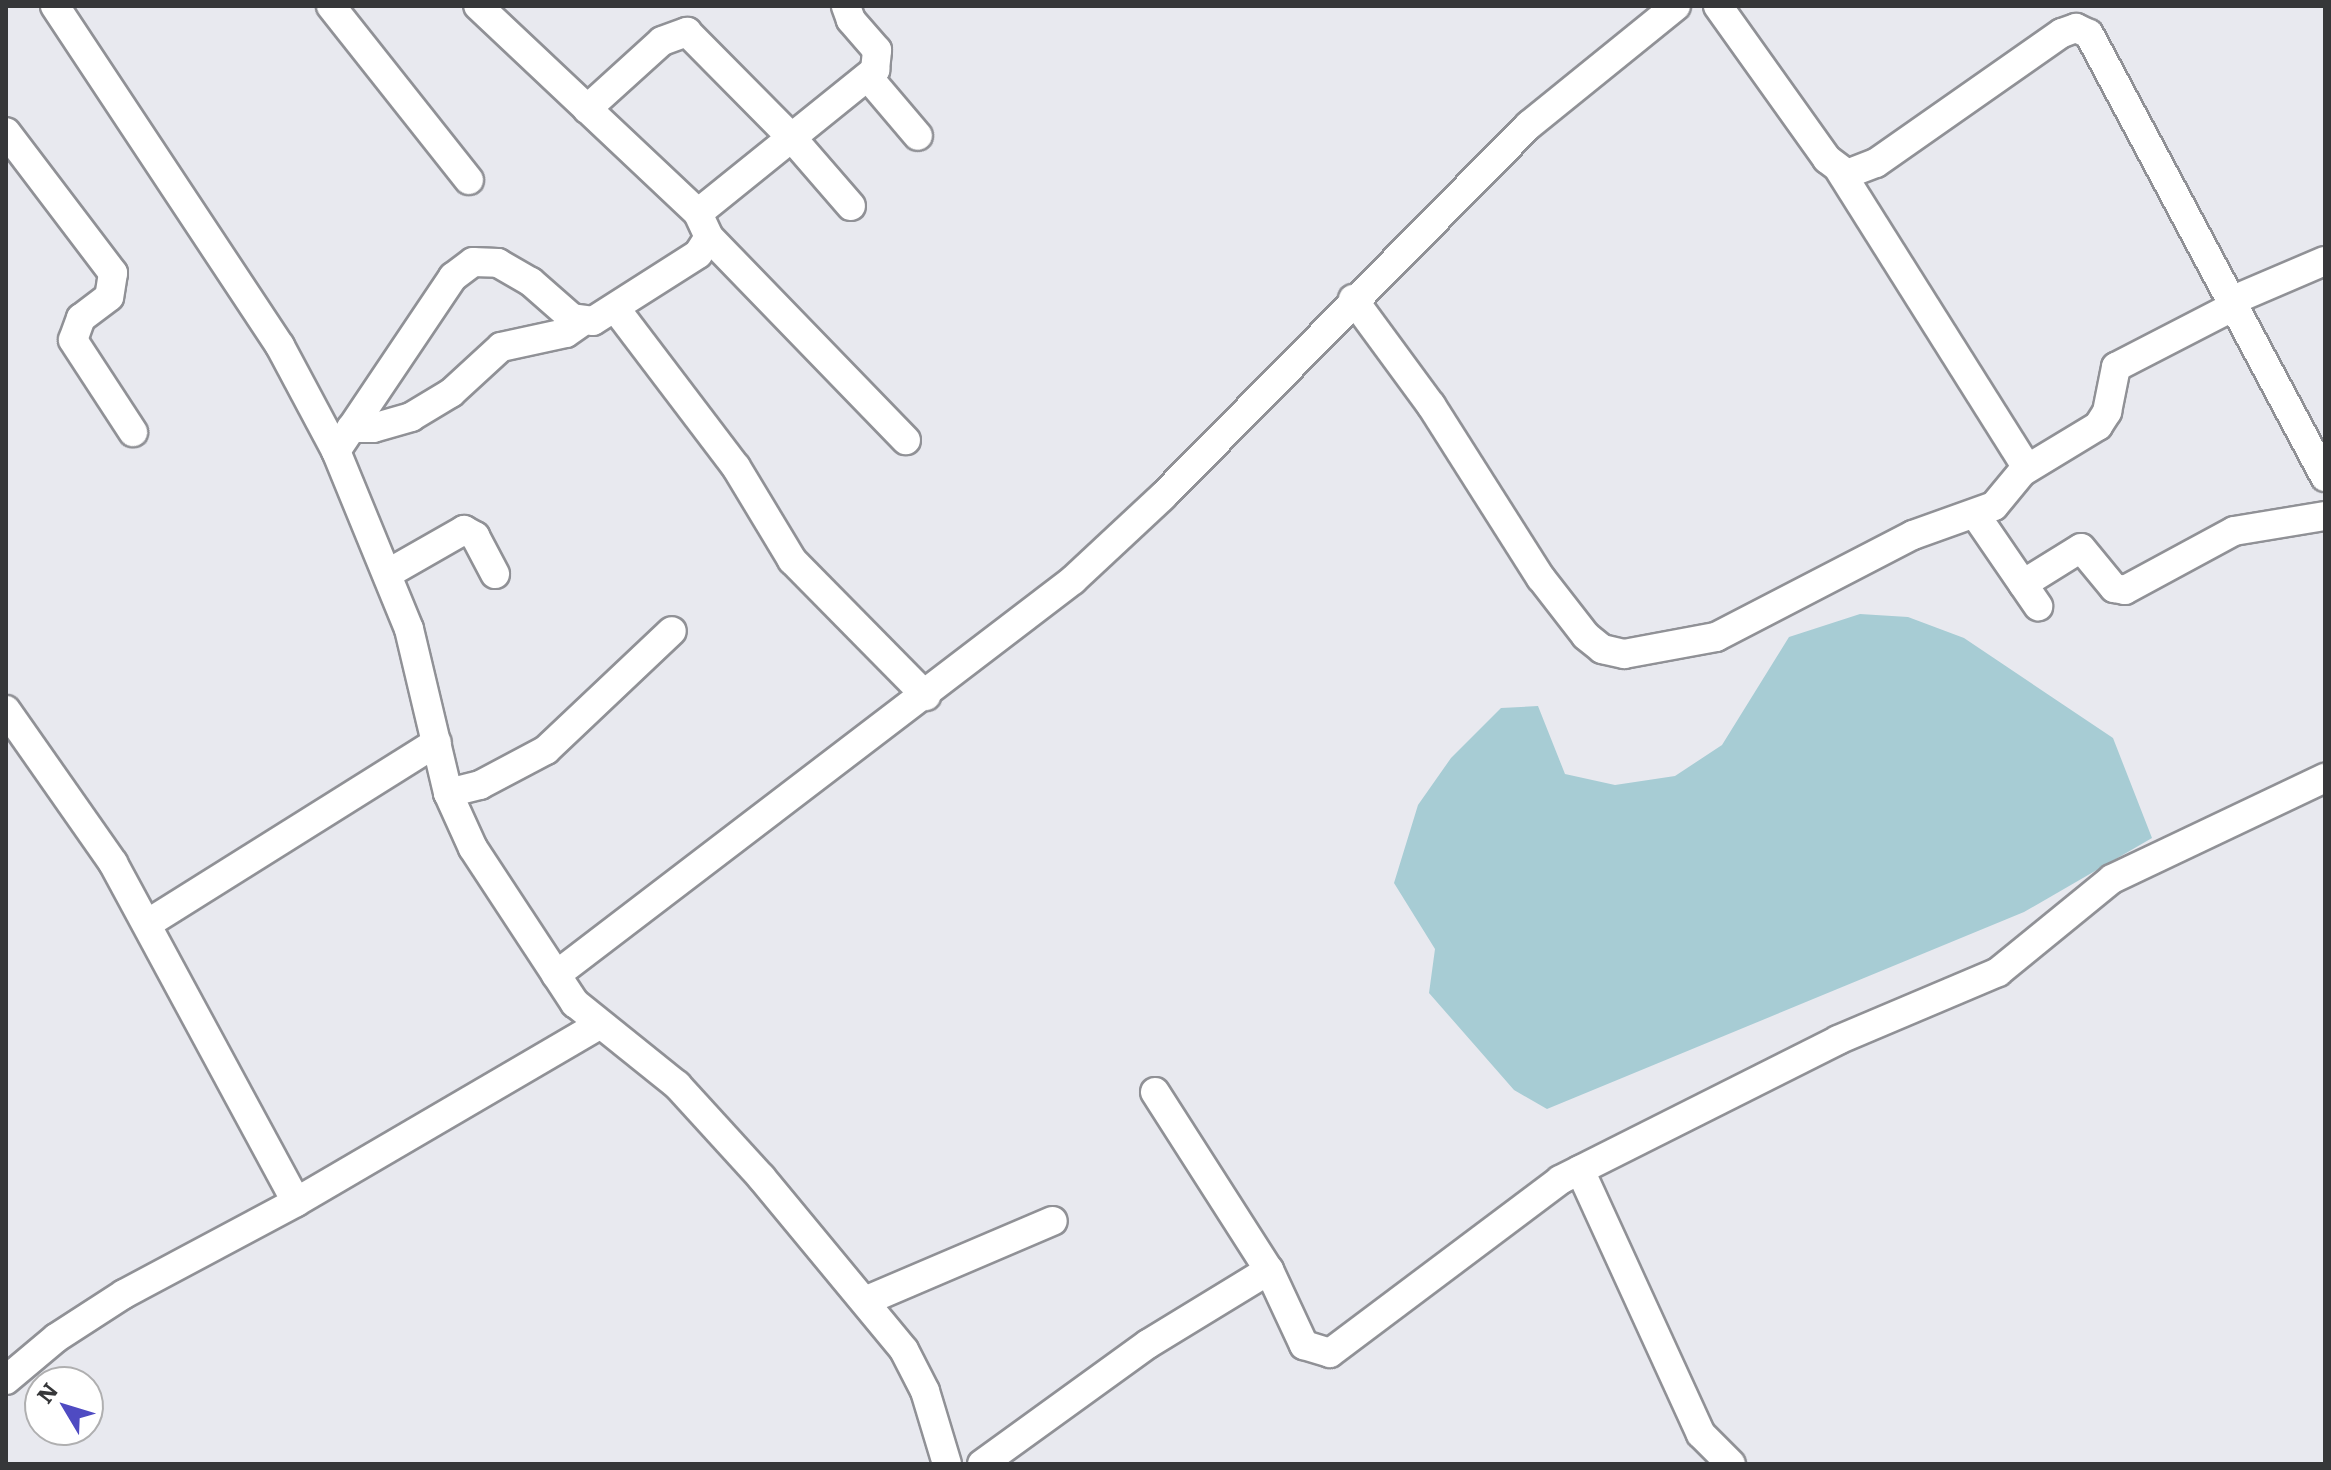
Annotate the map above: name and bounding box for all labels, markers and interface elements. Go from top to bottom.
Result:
north arrow [24,1366,104,1446]
text: N [28,1375,65,1410]

